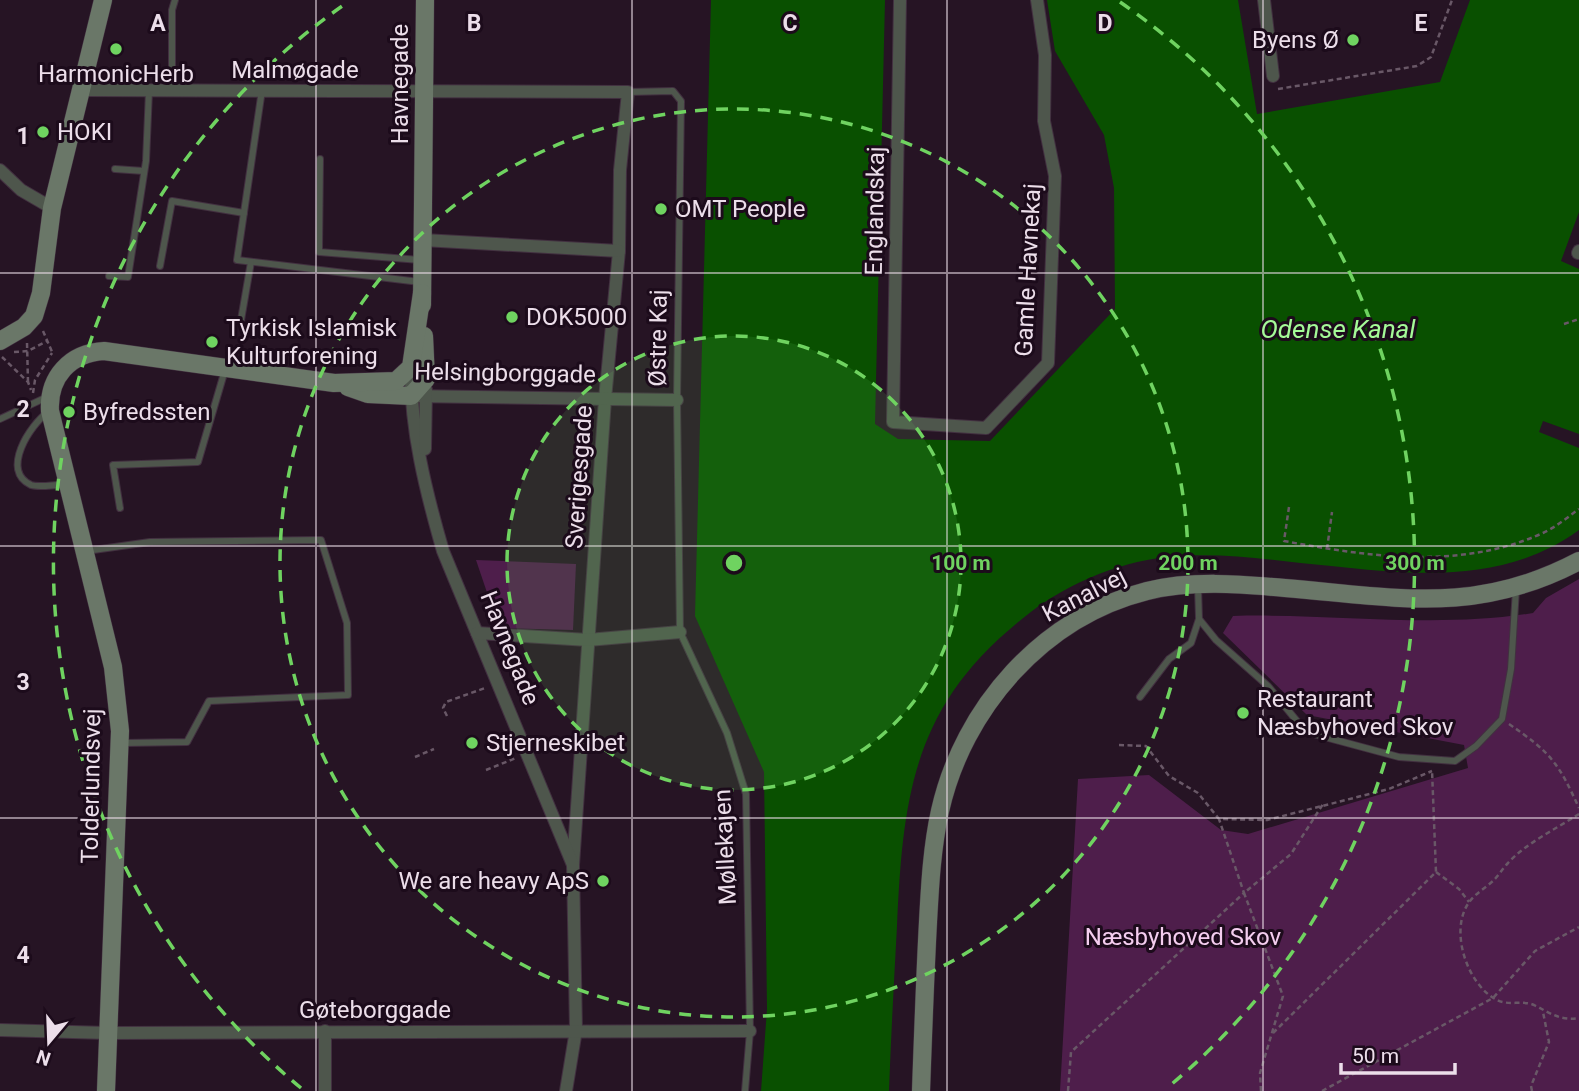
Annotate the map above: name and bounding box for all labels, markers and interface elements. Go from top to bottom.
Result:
text: A [150,10,166,37]
text: B [467,10,481,37]
text: C [782,10,798,37]
text: D [1098,10,1112,37]
text: E [1415,10,1428,37]
street label: Havnegade [386,24,414,144]
place label: Byens Ø [1252,26,1339,54]
marker: Byens Ø [1345,32,1361,48]
marker: HarmonicHerb [108,41,124,57]
street label: Malmøgade [231,56,359,84]
place label: HarmonicHerb [38,60,194,88]
place label: HOKI [57,118,112,146]
text: 1 [16,123,30,150]
marker: HOKI [35,124,51,140]
street label: Englandskaj [860,146,890,276]
street label: Gamle Havnekaj [1009,183,1047,357]
place label: OMT People [675,195,805,223]
marker: OMT People [653,201,669,217]
street label: Østre Kaj [643,289,673,387]
place label: DOK5000 [526,303,627,331]
marker: DOK5000 [504,309,520,325]
place label: Tyrkisk Islamisk Kulturforening [226,314,398,370]
water label: Odense Kanal [1261,314,1416,344]
marker: Tyrkisk Islamisk Kulturforening [204,334,220,350]
street label: Helsingborggade [414,357,596,389]
text: 2 [16,396,30,423]
place label: Byfredssten [83,398,211,426]
marker: Byfredssten [61,404,77,420]
street label: Sverigesgade [560,404,598,550]
centre of rings [722,551,746,575]
text: 100 m [931,551,991,575]
text: 200 m [1158,551,1218,575]
text: 300 m [1385,551,1445,575]
street label: Kanalvej [1037,562,1131,628]
street label: Havnegade [474,587,546,709]
text: 3 [16,669,30,696]
place label: Restaurant Næsbyhoved Skov [1257,685,1454,741]
marker: Restaurant Næsbyhoved Skov [1235,705,1251,721]
street label: Tolderlundsvej [76,708,106,864]
place label: Stjerneskibet [486,729,625,757]
marker: Stjerneskibet [464,735,480,751]
street label: Møllekajen [708,788,742,906]
place label: We are heavy ApS [399,867,589,895]
marker: We are heavy ApS [595,873,611,889]
park label: Næsbyhoved Skov [1085,923,1282,951]
text: 4 [16,942,30,969]
street label: Gøteborggade [299,996,451,1024]
north arrow [14,1007,84,1077]
scale bar [1341,1032,1455,1076]
text: 50 m [1352,1044,1399,1068]
text: N [34,1045,54,1071]

